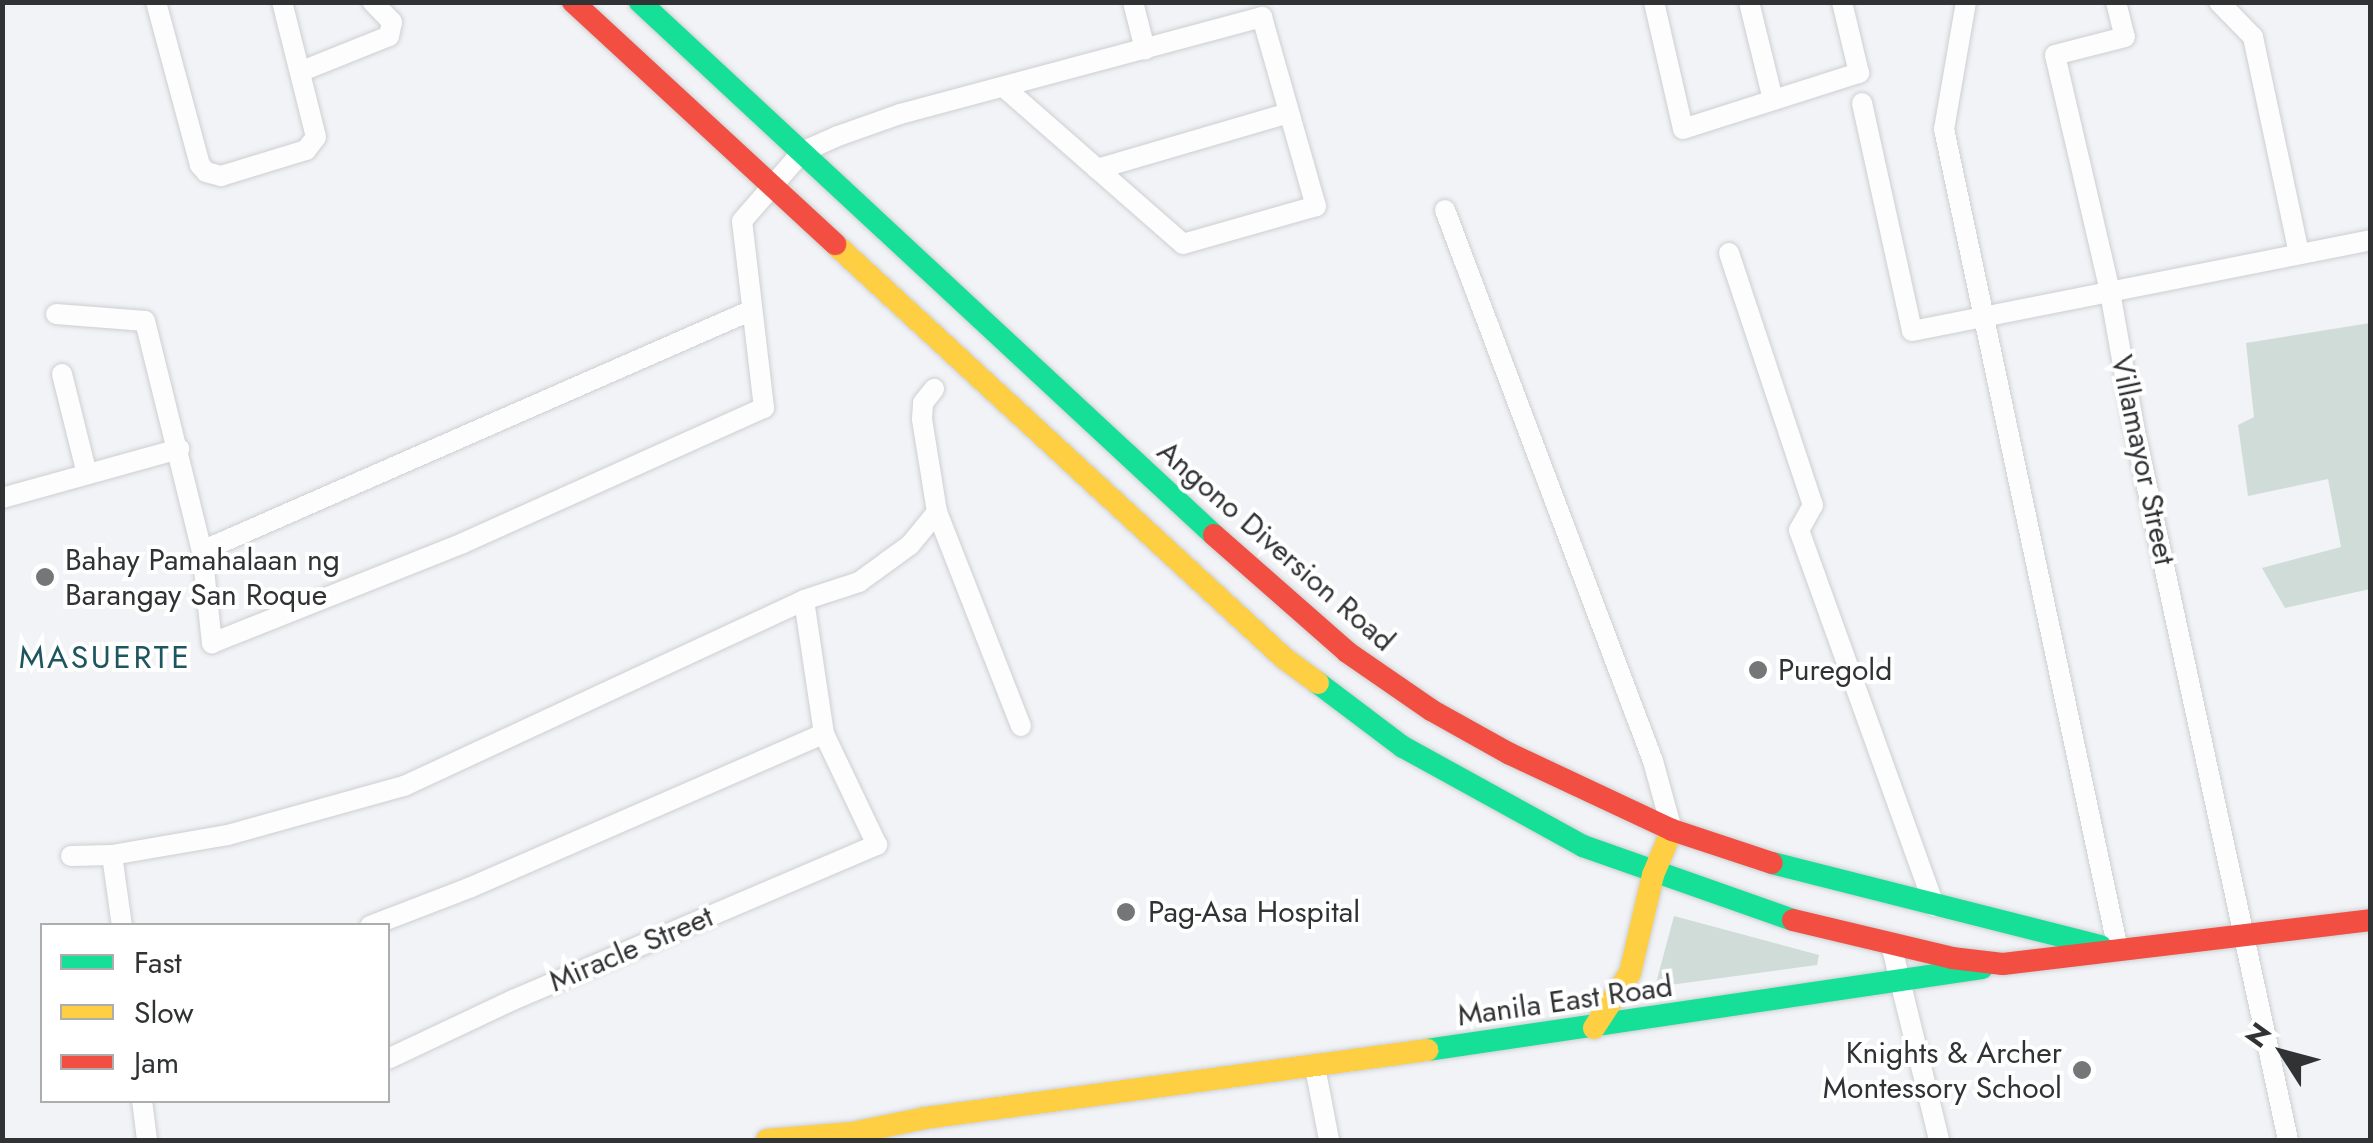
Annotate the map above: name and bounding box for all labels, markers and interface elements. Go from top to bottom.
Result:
street label: Villamayor Street [2103,352,2183,568]
street label: Angono Diversion Road [1150,433,1402,659]
place label: Bahay Pamahalaan ng Barangay San Roque [65,542,340,612]
marker: Bahay Pamahalaan ng Barangay San Roque [34,566,56,588]
district label: MASUERTE [19,638,191,676]
place label: Puregold [1778,652,1892,688]
marker: Puregold [1747,659,1769,681]
place label: Pag-Asa Hospital [1148,894,1360,930]
street label: Miracle Street [544,898,718,1000]
marker: Pag-Asa Hospital [1113,899,1139,925]
legend [40,923,390,1103]
text: Fast [134,941,182,984]
street label: Manila East Road [1455,968,1675,1034]
text: Slow [134,991,194,1034]
north arrow [2233,1003,2333,1103]
text: N [2235,1014,2281,1056]
place label: Knights & Archer Montessory School [1823,1035,2062,1106]
text: Jam [134,1041,179,1084]
marker: Knights & Archer Montessory School [2071,1059,2093,1081]

